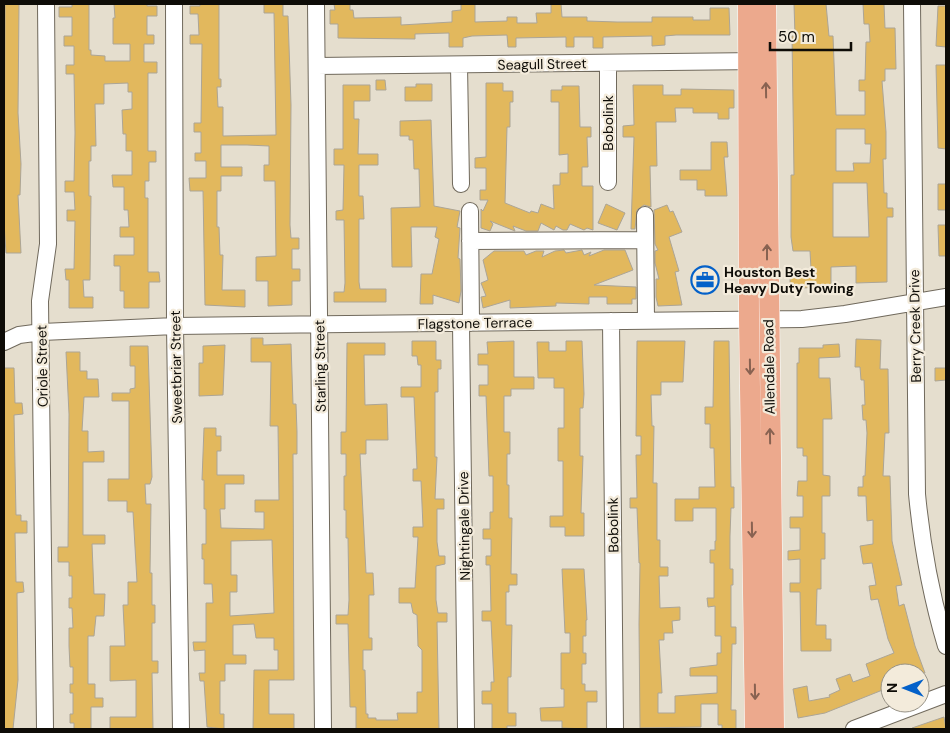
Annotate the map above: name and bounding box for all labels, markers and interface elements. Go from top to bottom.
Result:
scale bar [770,20,851,52]
text: 50 m [778,27,815,47]
street label: Seagull Street [497,54,587,74]
one-way arrow [761,82,771,98]
street label: Bobolink [599,95,617,151]
one-way arrow [762,245,772,261]
place label: Houston Best Heavy Duty Towing [724,263,854,297]
office icon: Houston Best Heavy Duty Towing [690,265,720,295]
street label: Berry Creek Drive [905,269,925,383]
street label: Sweetbriar Street [166,310,186,424]
street label: Flagstone Terrace [418,313,532,333]
street label: Allendale Road [759,319,779,415]
street label: Starling Street [310,320,330,412]
street label: Oriole Street [32,325,52,407]
one-way arrow [745,359,755,375]
one-way arrow [765,428,775,444]
street label: Nightingale Drive [454,471,474,581]
street label: Bobolink [604,497,622,553]
one-way arrow [747,522,757,538]
north arrow [880,663,930,713]
text: N [883,683,901,693]
one-way arrow [750,684,760,700]

